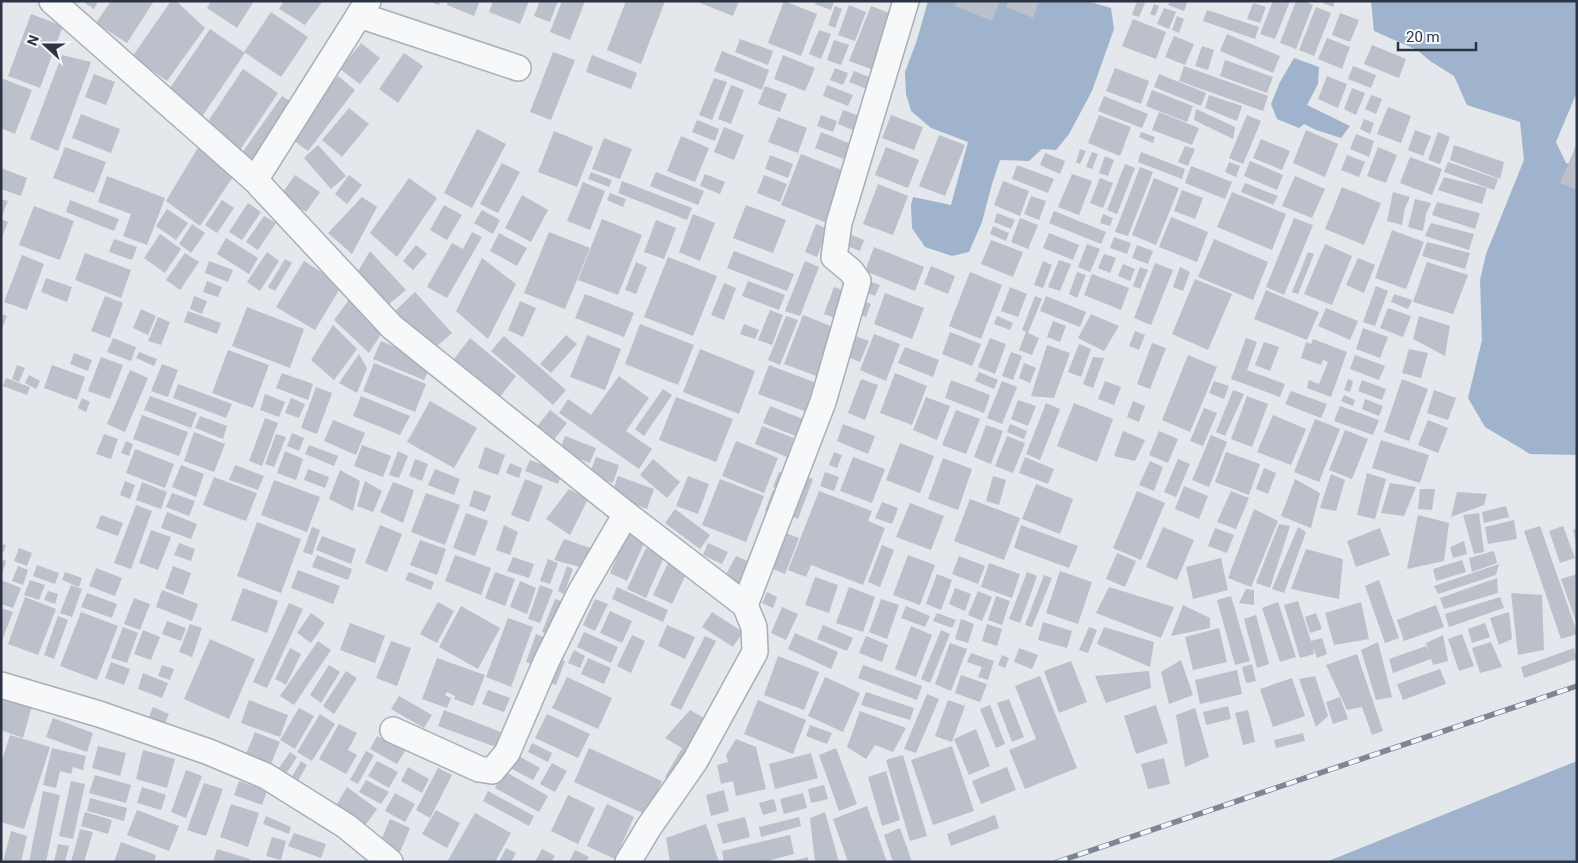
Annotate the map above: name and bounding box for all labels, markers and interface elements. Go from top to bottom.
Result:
north arrow [20,20,70,70]
scale bar [1398,20,1476,52]
text: 20 m [1406,28,1440,46]
text: N [24,33,42,48]

